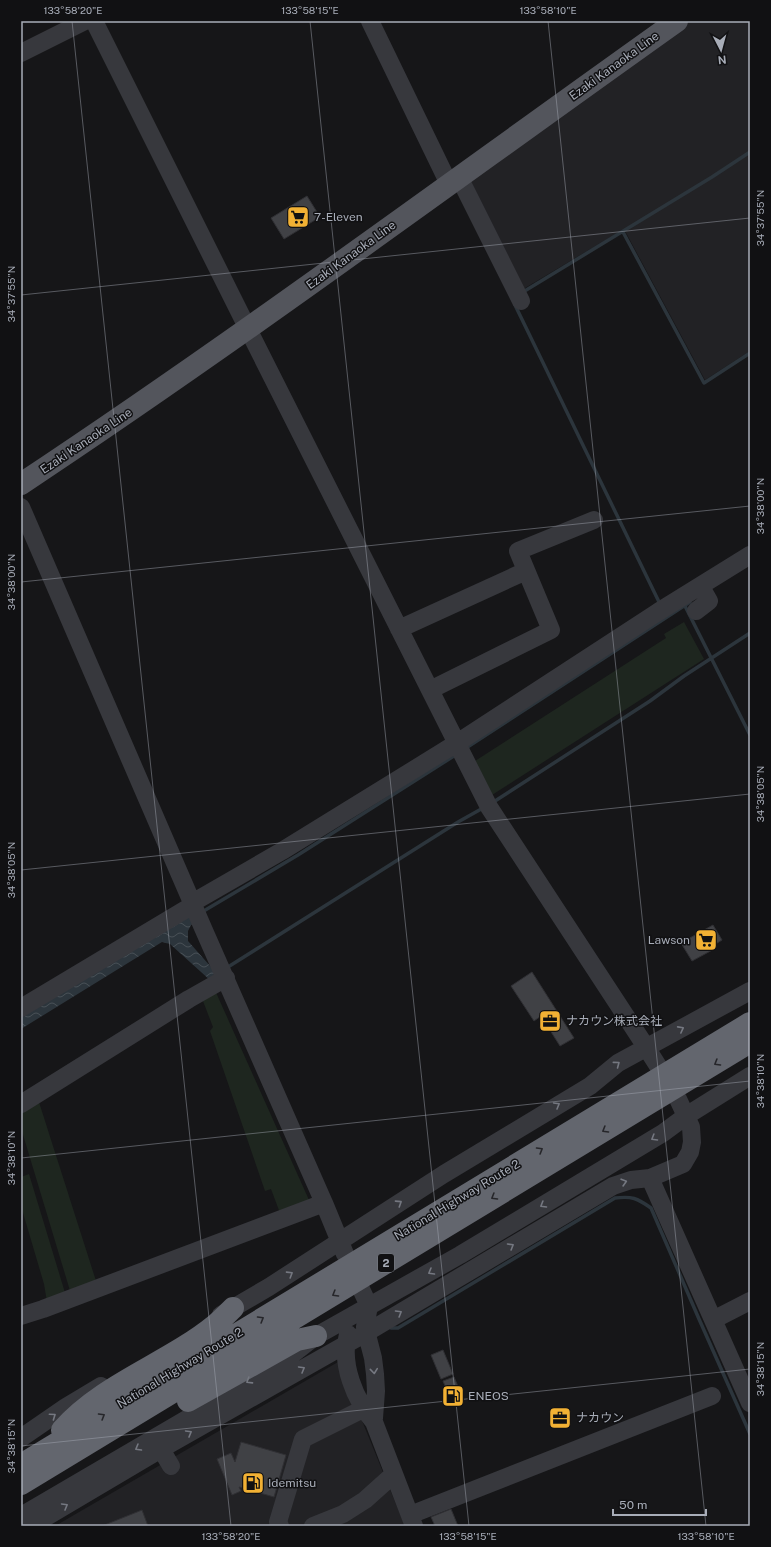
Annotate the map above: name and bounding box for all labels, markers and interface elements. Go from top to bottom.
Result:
text: 133°58'20"E [43,4,103,16]
text: 133°58'15"E [281,4,339,16]
text: 133°58'10"E [519,4,577,16]
street label: Ezaki Kanaoka Line [566,29,662,103]
north arrow [701,30,741,70]
text: N [717,54,727,66]
text: 34°37'55"N [754,190,766,246]
supermarket icon: 7-Eleven [285,204,311,230]
place label: 7-Eleven [314,210,363,224]
street label: Ezaki Kanaoka Line [303,218,399,292]
text: 34°37'55"N [5,266,17,322]
street label: Ezaki Kanaoka Line [38,405,135,477]
text: 34°38'00"N [754,478,766,534]
text: 34°38'00"N [5,554,17,610]
text: 34°38'05"N [754,766,766,822]
text: 34°38'05"N [5,842,17,898]
supermarket icon: Lawson [693,927,719,953]
place label: Lawson [648,933,690,947]
office icon: ナカウン株式会社 [537,1008,563,1034]
place label: ナカウン株式会社 [566,1014,662,1028]
one-way arrow [677,1026,684,1033]
text: 34°38'10"N [754,1054,766,1108]
one-way arrow [714,1058,721,1065]
one-way arrow [612,1062,619,1069]
one-way arrow [553,1102,560,1109]
one-way arrow [603,1125,610,1132]
text: 34°38'10"N [5,1131,17,1185]
one-way arrow [651,1134,658,1141]
one-way arrow [536,1148,543,1155]
street label: National Highway Route 2 [392,1157,522,1243]
one-way arrow [620,1179,627,1187]
one-way arrow [491,1193,498,1200]
one-way arrow [395,1200,402,1208]
one-way arrow [540,1201,547,1208]
one-way arrow [507,1244,514,1251]
road number: 2 [378,1254,394,1272]
one-way arrow [428,1267,435,1274]
one-way arrow [286,1271,293,1278]
one-way arrow [332,1289,339,1296]
one-way arrow [395,1310,402,1317]
one-way arrow [257,1317,264,1324]
street label: National Highway Route 2 [115,1325,245,1411]
text: 34°38'15"N [754,1342,766,1396]
one-way arrow [298,1366,305,1373]
one-way arrow [369,1368,378,1374]
one-way arrow [246,1376,253,1384]
fuel station icon: ENEOS [440,1383,466,1409]
place label: ENEOS [468,1389,509,1403]
office icon: ナカウン [547,1405,573,1431]
place label: ナカウン [576,1411,624,1425]
one-way arrow [49,1413,56,1421]
one-way arrow [98,1413,105,1420]
text: 34°38'15"N [5,1419,17,1473]
one-way arrow [185,1431,192,1438]
one-way arrow [135,1444,142,1451]
fuel station icon: Idemitsu [240,1470,266,1496]
place label: Idemitsu [268,1476,316,1490]
scale bar [613,1491,706,1517]
text: 50 m [619,1498,647,1512]
one-way arrow [61,1504,68,1511]
text: 133°58'20"E [201,1530,261,1542]
text: 133°58'15"E [439,1530,497,1542]
text: 133°58'10"E [677,1530,735,1542]

